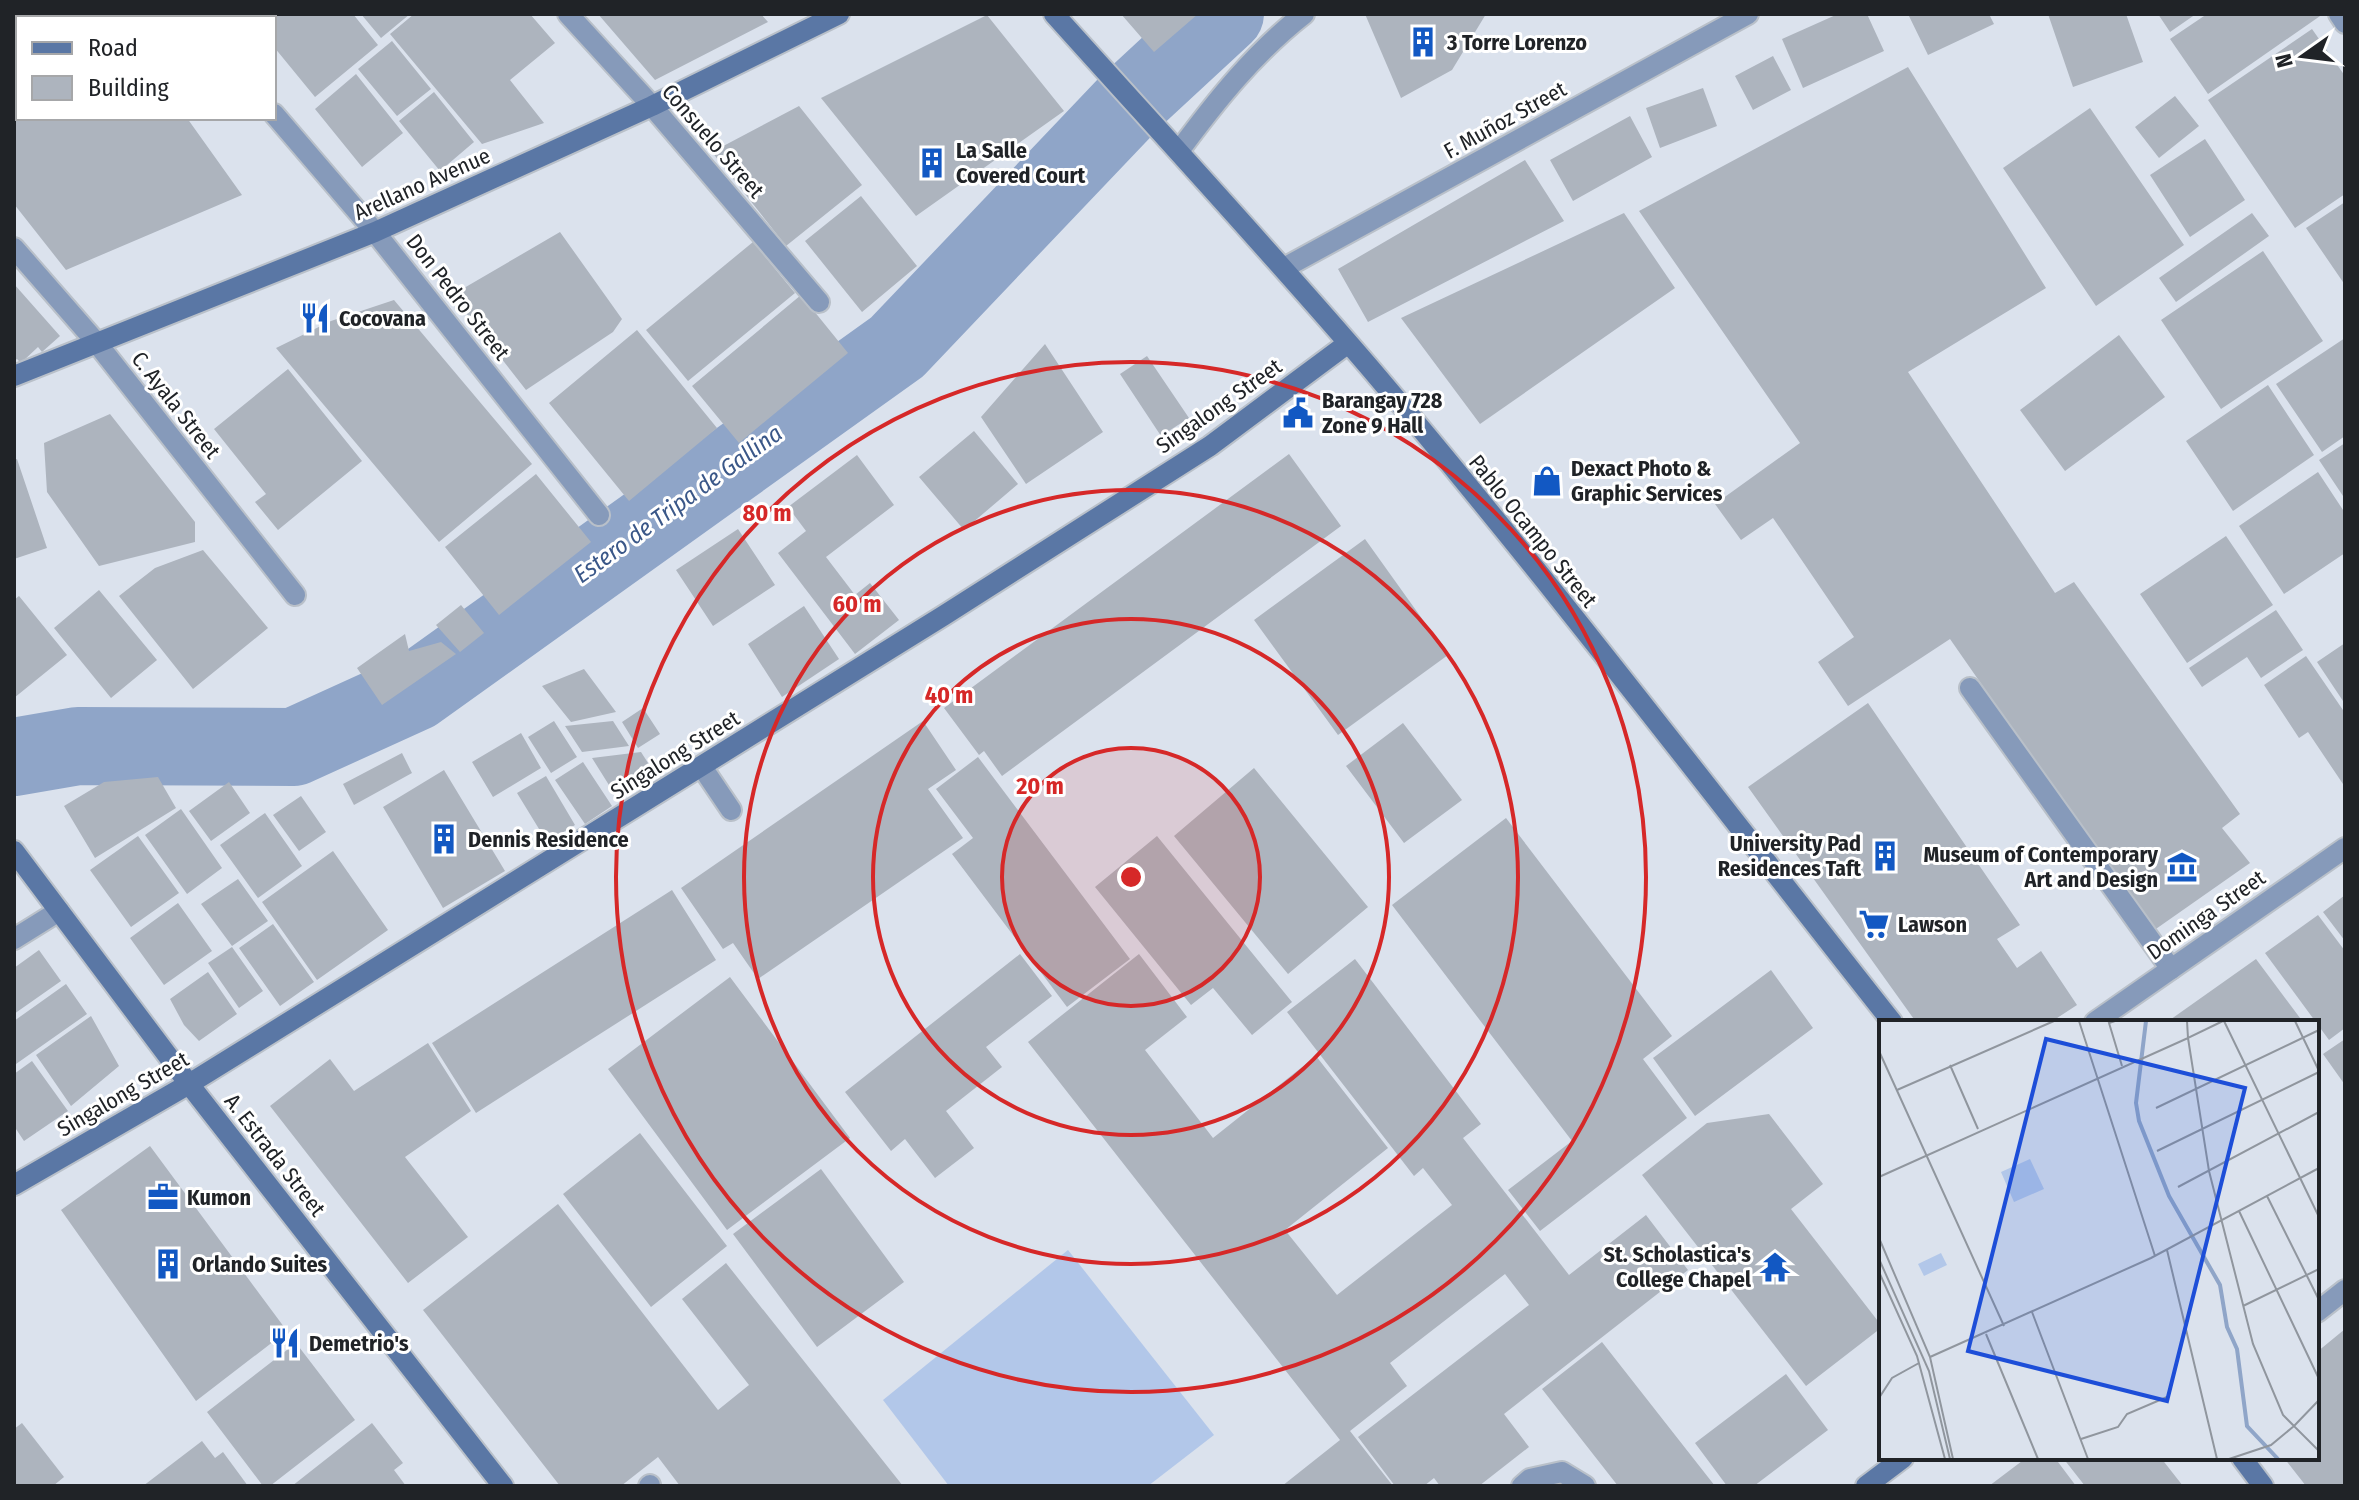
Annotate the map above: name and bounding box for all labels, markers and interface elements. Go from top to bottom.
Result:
legend [16,16,276,120]
north arrow [2263,16,2343,96]
building icon: 3 Torre Lorenzo [1406,25,1440,59]
place label: 3 Torre Lorenzo [1446,29,1587,56]
text: Road [88,34,138,62]
text: N [2269,51,2299,70]
text: Building [88,74,170,102]
street label: F. Muñoz Street [1439,75,1572,165]
street label: Consuelo Street [656,78,770,204]
place label: La Salle Covered Court [956,137,1085,189]
street label: Arellano Avenue [350,142,494,226]
building icon: La Salle Covered Court [915,146,949,180]
street label: Don Pedro Street [400,229,516,366]
restaurant icon: Cocovana [298,301,332,335]
place label: Cocovana [339,305,426,332]
street label: C. Ayala Street [126,346,227,465]
street label: Singalong Street [1151,352,1288,459]
place label: Barangay 728 Zone 9 Hall [1322,387,1443,439]
public building icon: Barangay 728 Zone 9 Hall [1281,396,1315,430]
water label: Estero de Tripa de Gallina [569,419,787,589]
street label: Pablo Ocampo Street [1463,449,1603,613]
place label: Dexact Photo & Graphic Services [1571,455,1723,507]
shop icon: Dexact Photo & Graphic Services [1530,464,1564,498]
text: 80 m [742,499,792,527]
text: 60 m [833,590,881,618]
text: 40 m [925,681,973,709]
street label: Singalong Street [606,704,745,805]
text: 20 m [1015,772,1064,800]
building icon: Dennis Residence [427,822,461,856]
place label: Dennis Residence [468,826,629,853]
place label: University Pad Residences Taft [1718,830,1861,882]
building icon: University Pad Residences Taft [1868,839,1902,873]
place label: Museum of Contemporary Art and Design [1923,841,2159,893]
museum icon: Museum of Contemporary Art and Design [2165,850,2199,884]
centre of rings [1117,863,1145,891]
street label: Dominga Street [2142,864,2271,966]
supermarket icon: Lawson [1857,907,1891,941]
place label: Lawson [1898,911,1967,938]
inset map [1879,1020,2319,1460]
street label: Singalong Street [53,1045,194,1142]
street label: A. Estrada Street [219,1088,332,1222]
office icon: Kumon [146,1180,180,1214]
place label: Kumon [187,1184,251,1211]
place label: St. Scholastica's College Chapel [1604,1241,1752,1293]
building icon: Orlando Suites [151,1247,185,1281]
temple icon: St. Scholastica's College Chapel [1758,1250,1792,1284]
place label: Orlando Suites [192,1251,328,1278]
restaurant icon: Demetrio's [268,1326,302,1360]
place label: Demetrio's [309,1330,409,1357]

